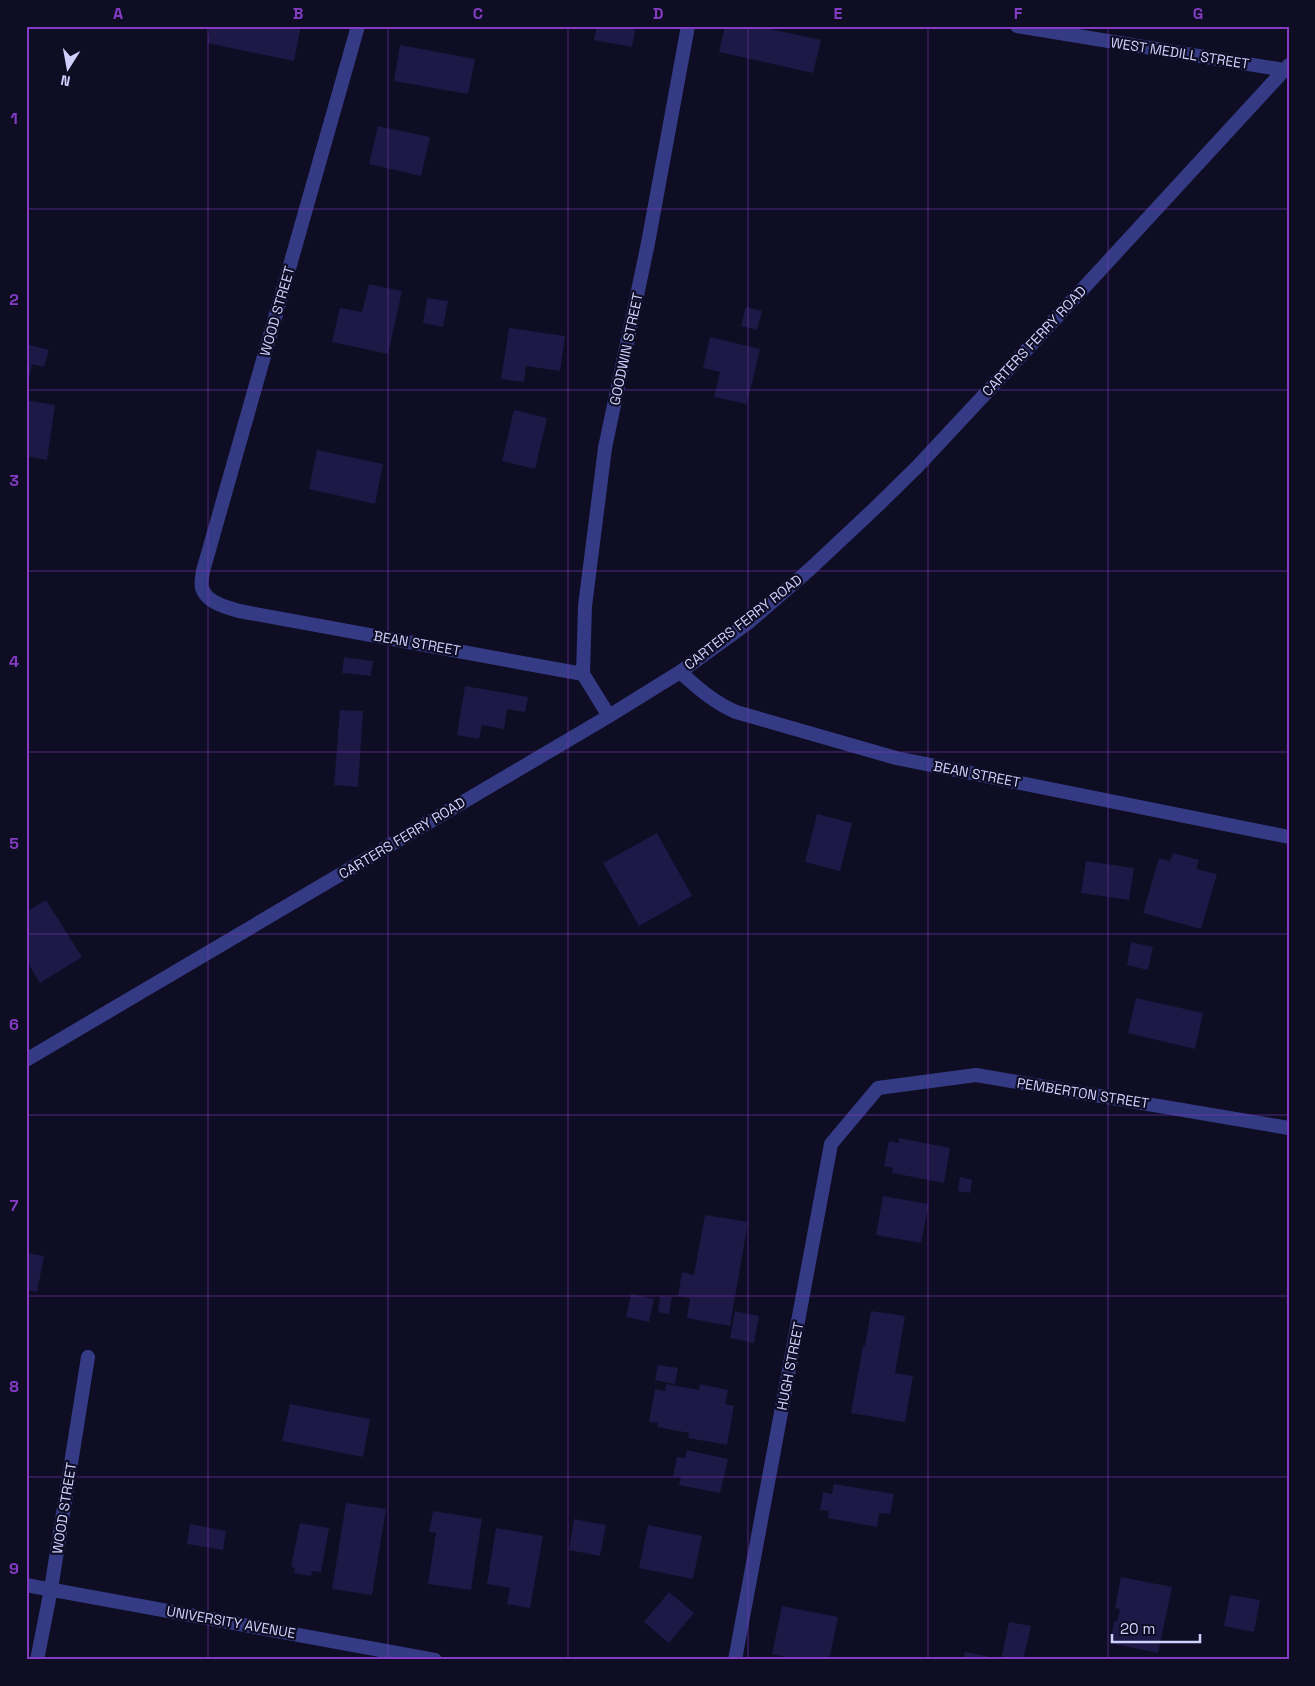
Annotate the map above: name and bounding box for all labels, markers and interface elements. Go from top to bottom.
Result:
text: A [113,3,123,24]
text: B [293,3,303,24]
text: C [473,3,483,24]
text: D [653,3,663,24]
text: E [834,3,843,24]
text: F [1014,3,1023,24]
text: G [1193,3,1203,24]
street label: WEST MEDILL STREET [1109,33,1251,73]
north arrow [42,42,92,92]
text: N [59,71,72,90]
text: 1 [10,108,18,129]
street label: WOOD STREET [256,264,298,358]
street label: CARTERS FERRY ROAD [978,282,1090,400]
text: 2 [9,289,19,310]
street label: GOODWIN STREET [605,291,647,407]
text: 3 [9,470,19,491]
street label: CARTERS FERRY ROAD [680,570,806,674]
street label: BEAN STREET [372,626,462,660]
text: 4 [9,651,19,672]
street label: BEAN STREET [932,757,1022,791]
street label: CARTERS FERRY ROAD [335,793,469,883]
text: 5 [9,833,19,854]
text: 6 [9,1014,19,1035]
street label: PEMBERTON STREET [1016,1074,1150,1112]
text: 7 [10,1195,19,1216]
street label: HUGH STREET [773,1320,807,1412]
text: 8 [9,1376,19,1397]
street label: WOOD STREET [48,1461,80,1555]
text: 9 [9,1558,19,1579]
street label: UNIVERSITY AVENUE [165,1602,297,1642]
scale bar [1112,1611,1200,1643]
text: 20 m [1120,1619,1155,1638]

